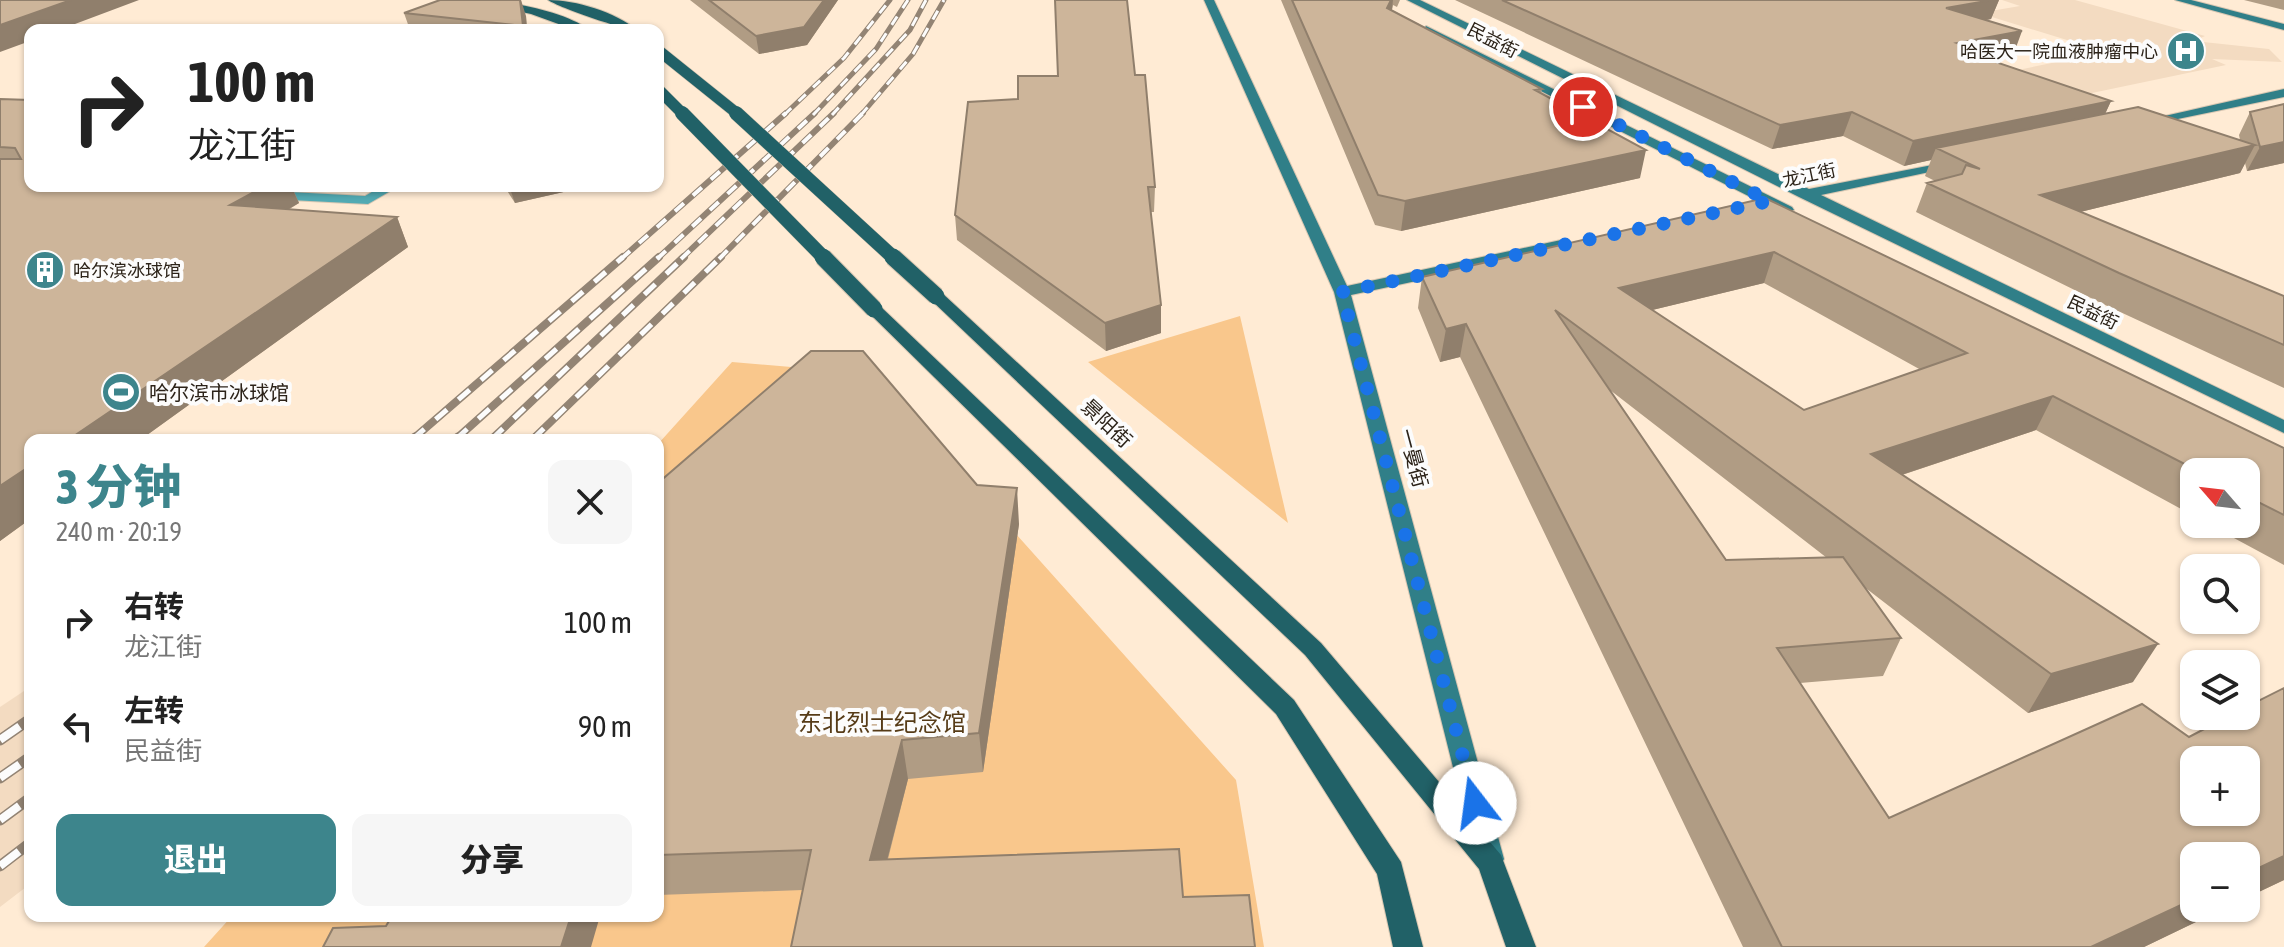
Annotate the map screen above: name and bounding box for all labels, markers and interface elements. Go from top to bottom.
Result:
street label: 民益街 [1464,18,1522,62]
hospital icon: 哈医大一院血液肿瘤中心 [2165,30,2207,72]
place label: 哈医大一院血液肿瘤中心 [1960,41,2158,62]
text: 100 m [188,50,315,114]
icon: right [56,56,160,160]
pin [1549,73,1617,141]
icon: arrive [1561,85,1605,129]
text: 龙江街 [188,124,296,166]
street label: 龙江街 [1780,159,1838,191]
building icon: 哈尔滨冰球馆 [24,249,66,291]
place label: 哈尔滨冰球馆 [73,260,181,281]
street label: 民益街 [2064,291,2122,333]
sports icon: 哈尔滨市冰球馆 [100,371,142,413]
place label: 哈尔滨市冰球馆 [149,381,289,404]
street label: 景阳街 [1077,394,1137,452]
street label: 一曼街 [1395,426,1433,490]
north arrow [2180,458,2260,538]
map controls [2180,458,2260,922]
text: 3 分钟 [56,459,181,514]
button: close [548,460,632,544]
text: 240 m · 20:19 [56,517,182,547]
button: search [2180,554,2260,634]
text: 右转 [124,589,184,623]
icon: right [56,600,100,644]
text: 100 m [564,605,632,639]
text: 龙江街 [124,632,202,662]
button: layers [2180,650,2260,730]
text: 左转 [124,693,184,727]
icon: left [56,704,100,748]
text: 90 m [578,709,632,743]
park label: 东北烈士纪念馆 [798,709,966,736]
text: 民益街 [124,736,202,766]
button: + [2180,746,2260,826]
position arrow [1433,761,1517,845]
button: 退出 [56,814,336,906]
button: 分享 [352,814,632,906]
button: − [2180,842,2260,922]

